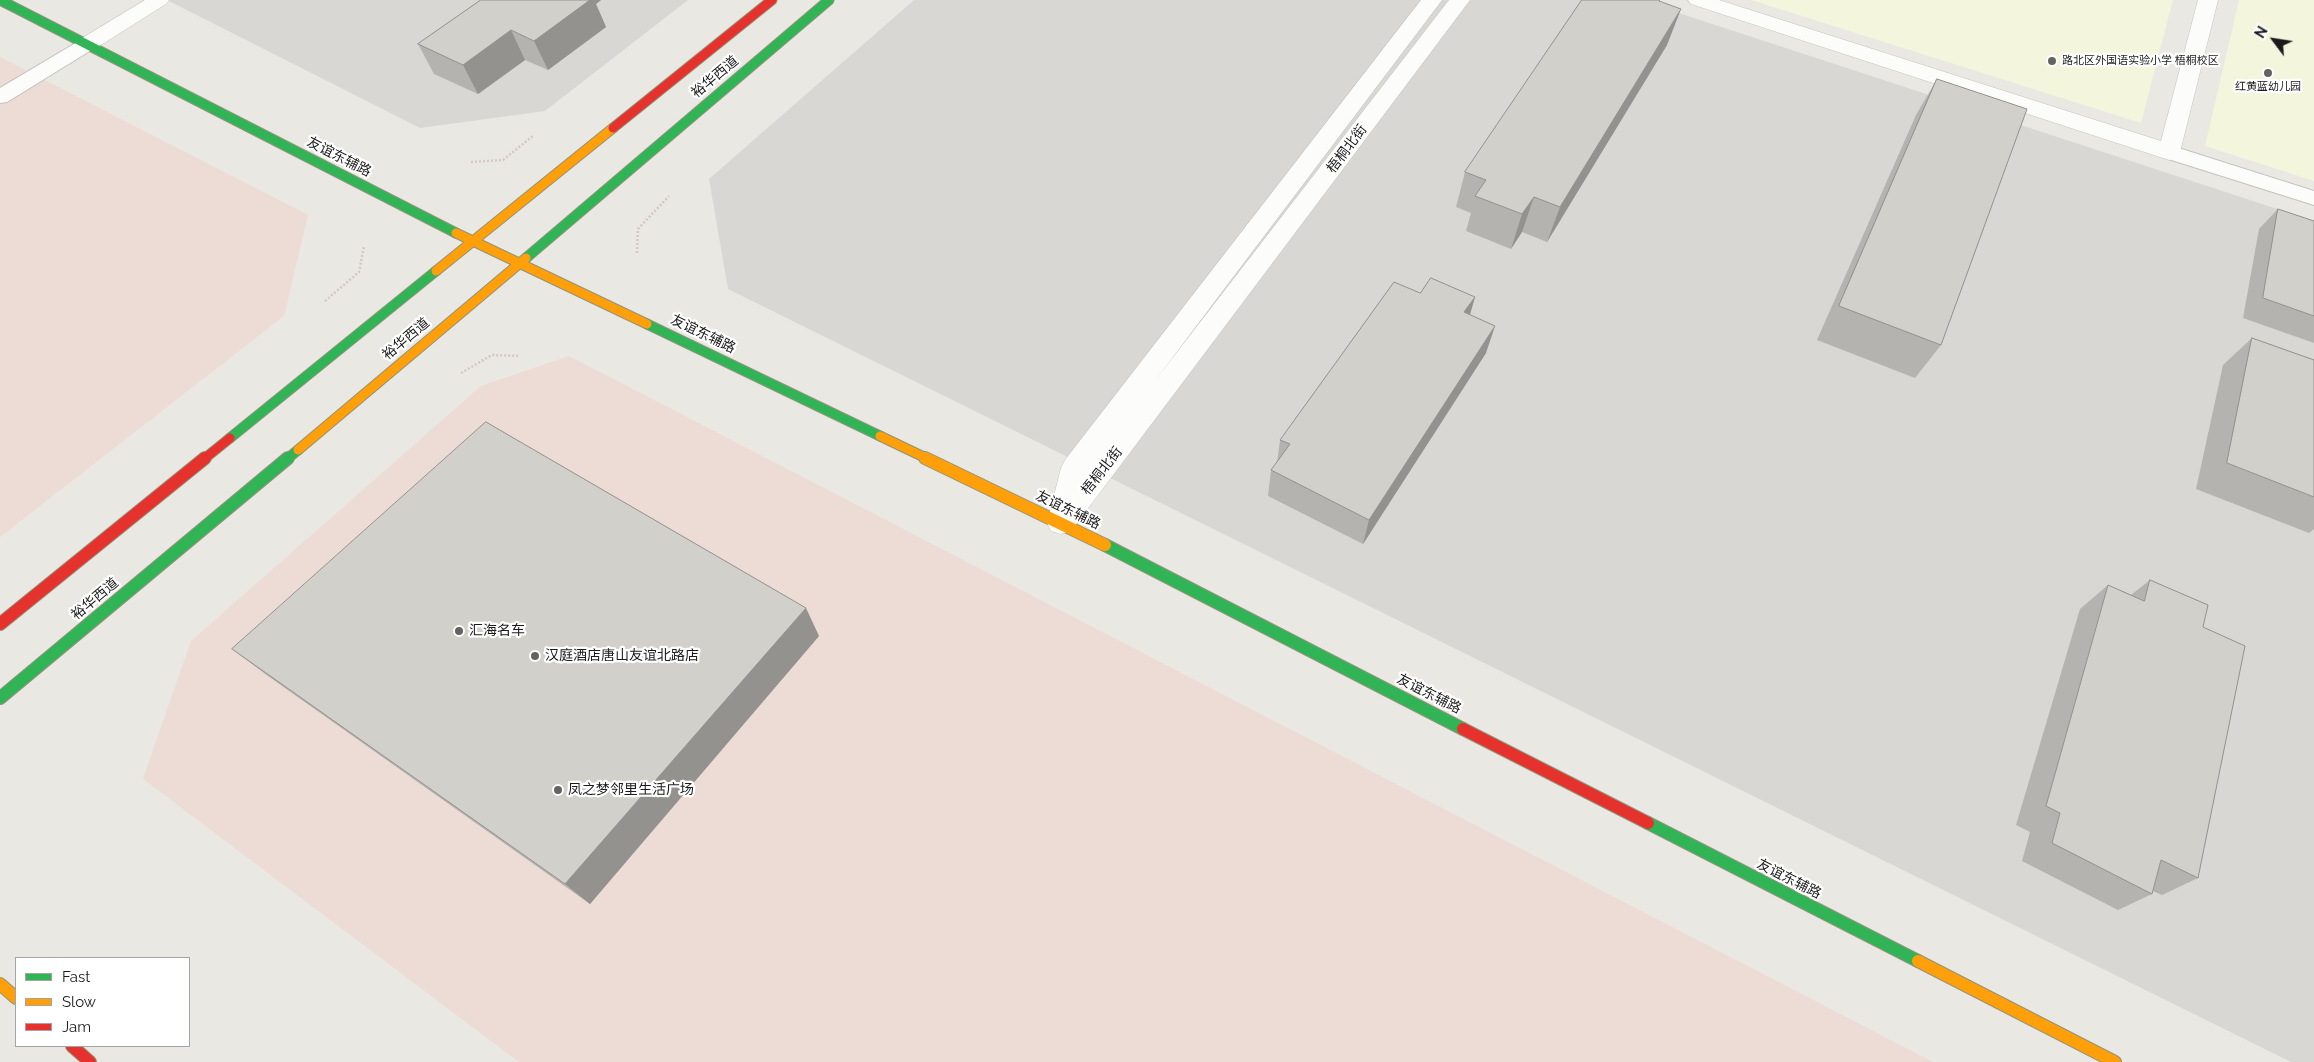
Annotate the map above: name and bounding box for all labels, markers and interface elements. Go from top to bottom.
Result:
north arrow [2249,15,2299,65]
text: N [2252,24,2271,41]
street label: 裕华西道 [688,53,742,101]
place label: 路北区外国语实验小学 梧桐校区 [2062,54,2219,68]
marker: 路北区外国语实验小学 梧桐校区 [2046,55,2058,67]
marker: 红黄蓝幼儿园 [2262,67,2274,79]
place label: 红黄蓝幼儿园 [2235,80,2301,94]
street label: 梧桐北街 [1323,122,1371,176]
street label: 友谊东辅路 [304,134,374,180]
street label: 友谊东辅路 [668,311,738,357]
street label: 裕华西道 [379,315,433,363]
street label: 梧桐北街 [1078,444,1126,498]
street label: 友谊东辅路 [1033,487,1103,533]
street label: 裕华西道 [68,575,122,623]
place label: 汇海名车 [469,623,525,639]
marker: 汇海名车 [453,625,465,637]
place label: 汉庭酒店唐山友谊北路店 [545,648,699,664]
marker: 汉庭酒店唐山友谊北路店 [529,650,541,662]
street label: 友谊东辅路 [1394,671,1464,717]
place label: 凤之梦邻里生活广场 [568,782,694,798]
marker: 凤之梦邻里生活广场 [552,784,564,796]
street label: 友谊东辅路 [1754,856,1824,902]
legend [15,957,190,1047]
text: Fast [62,968,90,986]
text: Slow [62,993,96,1011]
text: Jam [62,1018,91,1036]

